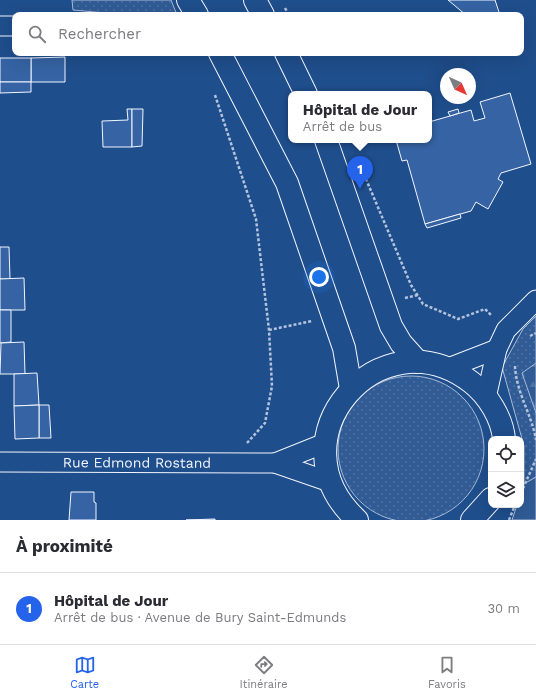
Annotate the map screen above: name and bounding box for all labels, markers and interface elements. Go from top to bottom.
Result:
search box [12,12,524,56]
icon: search [26,23,48,45]
text: Rechercher [58,25,141,43]
north arrow [440,68,476,104]
popup [288,91,432,143]
text: Hôpital de Jour [303,101,417,119]
text: Arrêt de bus [303,119,382,134]
pin: 1 [347,156,373,189]
your location [309,267,329,287]
map controls [488,436,524,508]
button: locate [488,436,524,472]
street label: Rue Edmond Rostand [63,454,211,471]
button: layers [488,472,524,508]
text: À proximité [16,536,113,556]
text: Hôpital de Jour [54,592,168,610]
text: 1 [26,601,32,616]
text: 30 m [488,601,520,616]
text: Arrêt de bus · Avenue de Bury Saint-Edmunds [54,610,346,625]
tab: Carte [70,654,99,691]
tab: Itinéraire [240,654,288,691]
tab: Favoris [428,654,466,691]

